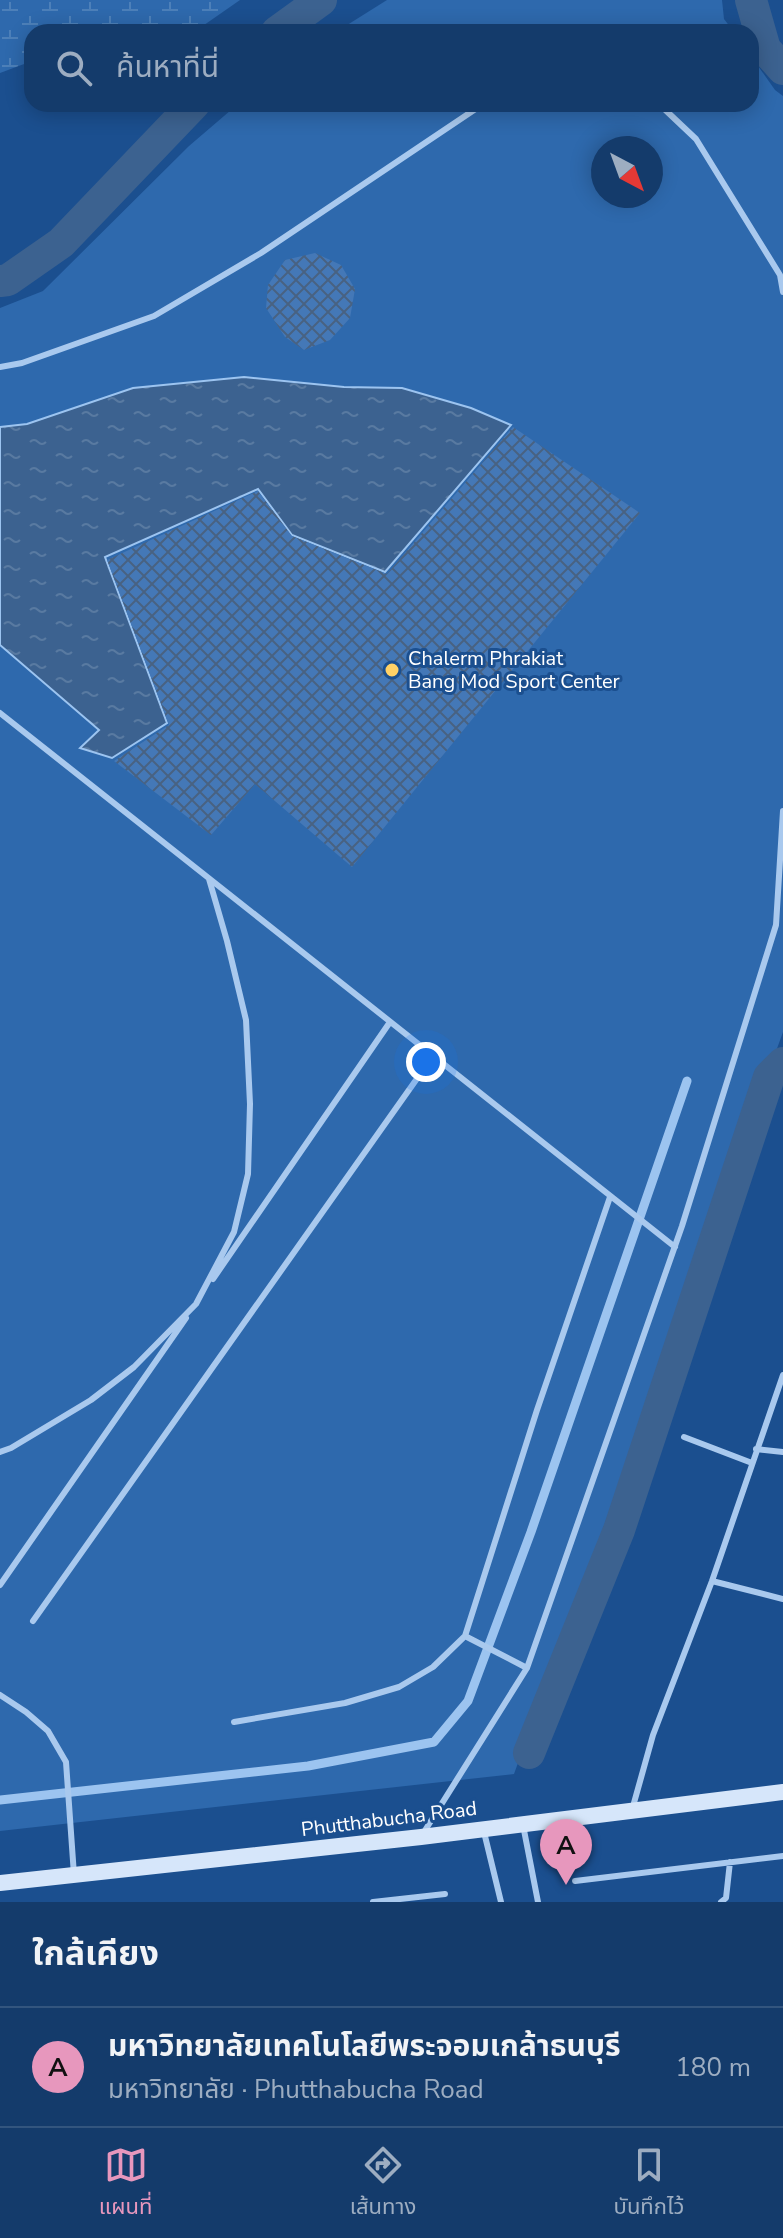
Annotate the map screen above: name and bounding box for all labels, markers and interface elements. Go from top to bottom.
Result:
search box [24,24,759,112]
icon: search [52,46,96,90]
text: ค้นหาที่นี่ [116,47,219,88]
north arrow [591,136,663,208]
place label: Chalerm Phrakiat Bang Mod Sport Center [408,645,620,695]
marker: Chalerm Phrakiat Bang Mod Sport Center [383,661,401,679]
your location [406,1042,446,1082]
street label: Phutthabucha Road [300,1795,478,1843]
pin: A [540,1819,592,1885]
text: ใกล้เคียง [32,1931,159,1977]
text: มหาวิทยาลัยเทคโนโลยีพระจอมเกล้าธนบุรี [108,2026,620,2067]
text: A [48,2050,68,2085]
text: 180 m [675,2050,751,2085]
text: มหาวิทยาลัย · Phutthabucha Road [108,2072,484,2107]
tab: แผนที่ [99,2143,152,2224]
tab: เส้นทาง [350,2143,416,2224]
tab: บันทึกไว้ [614,2143,684,2224]

